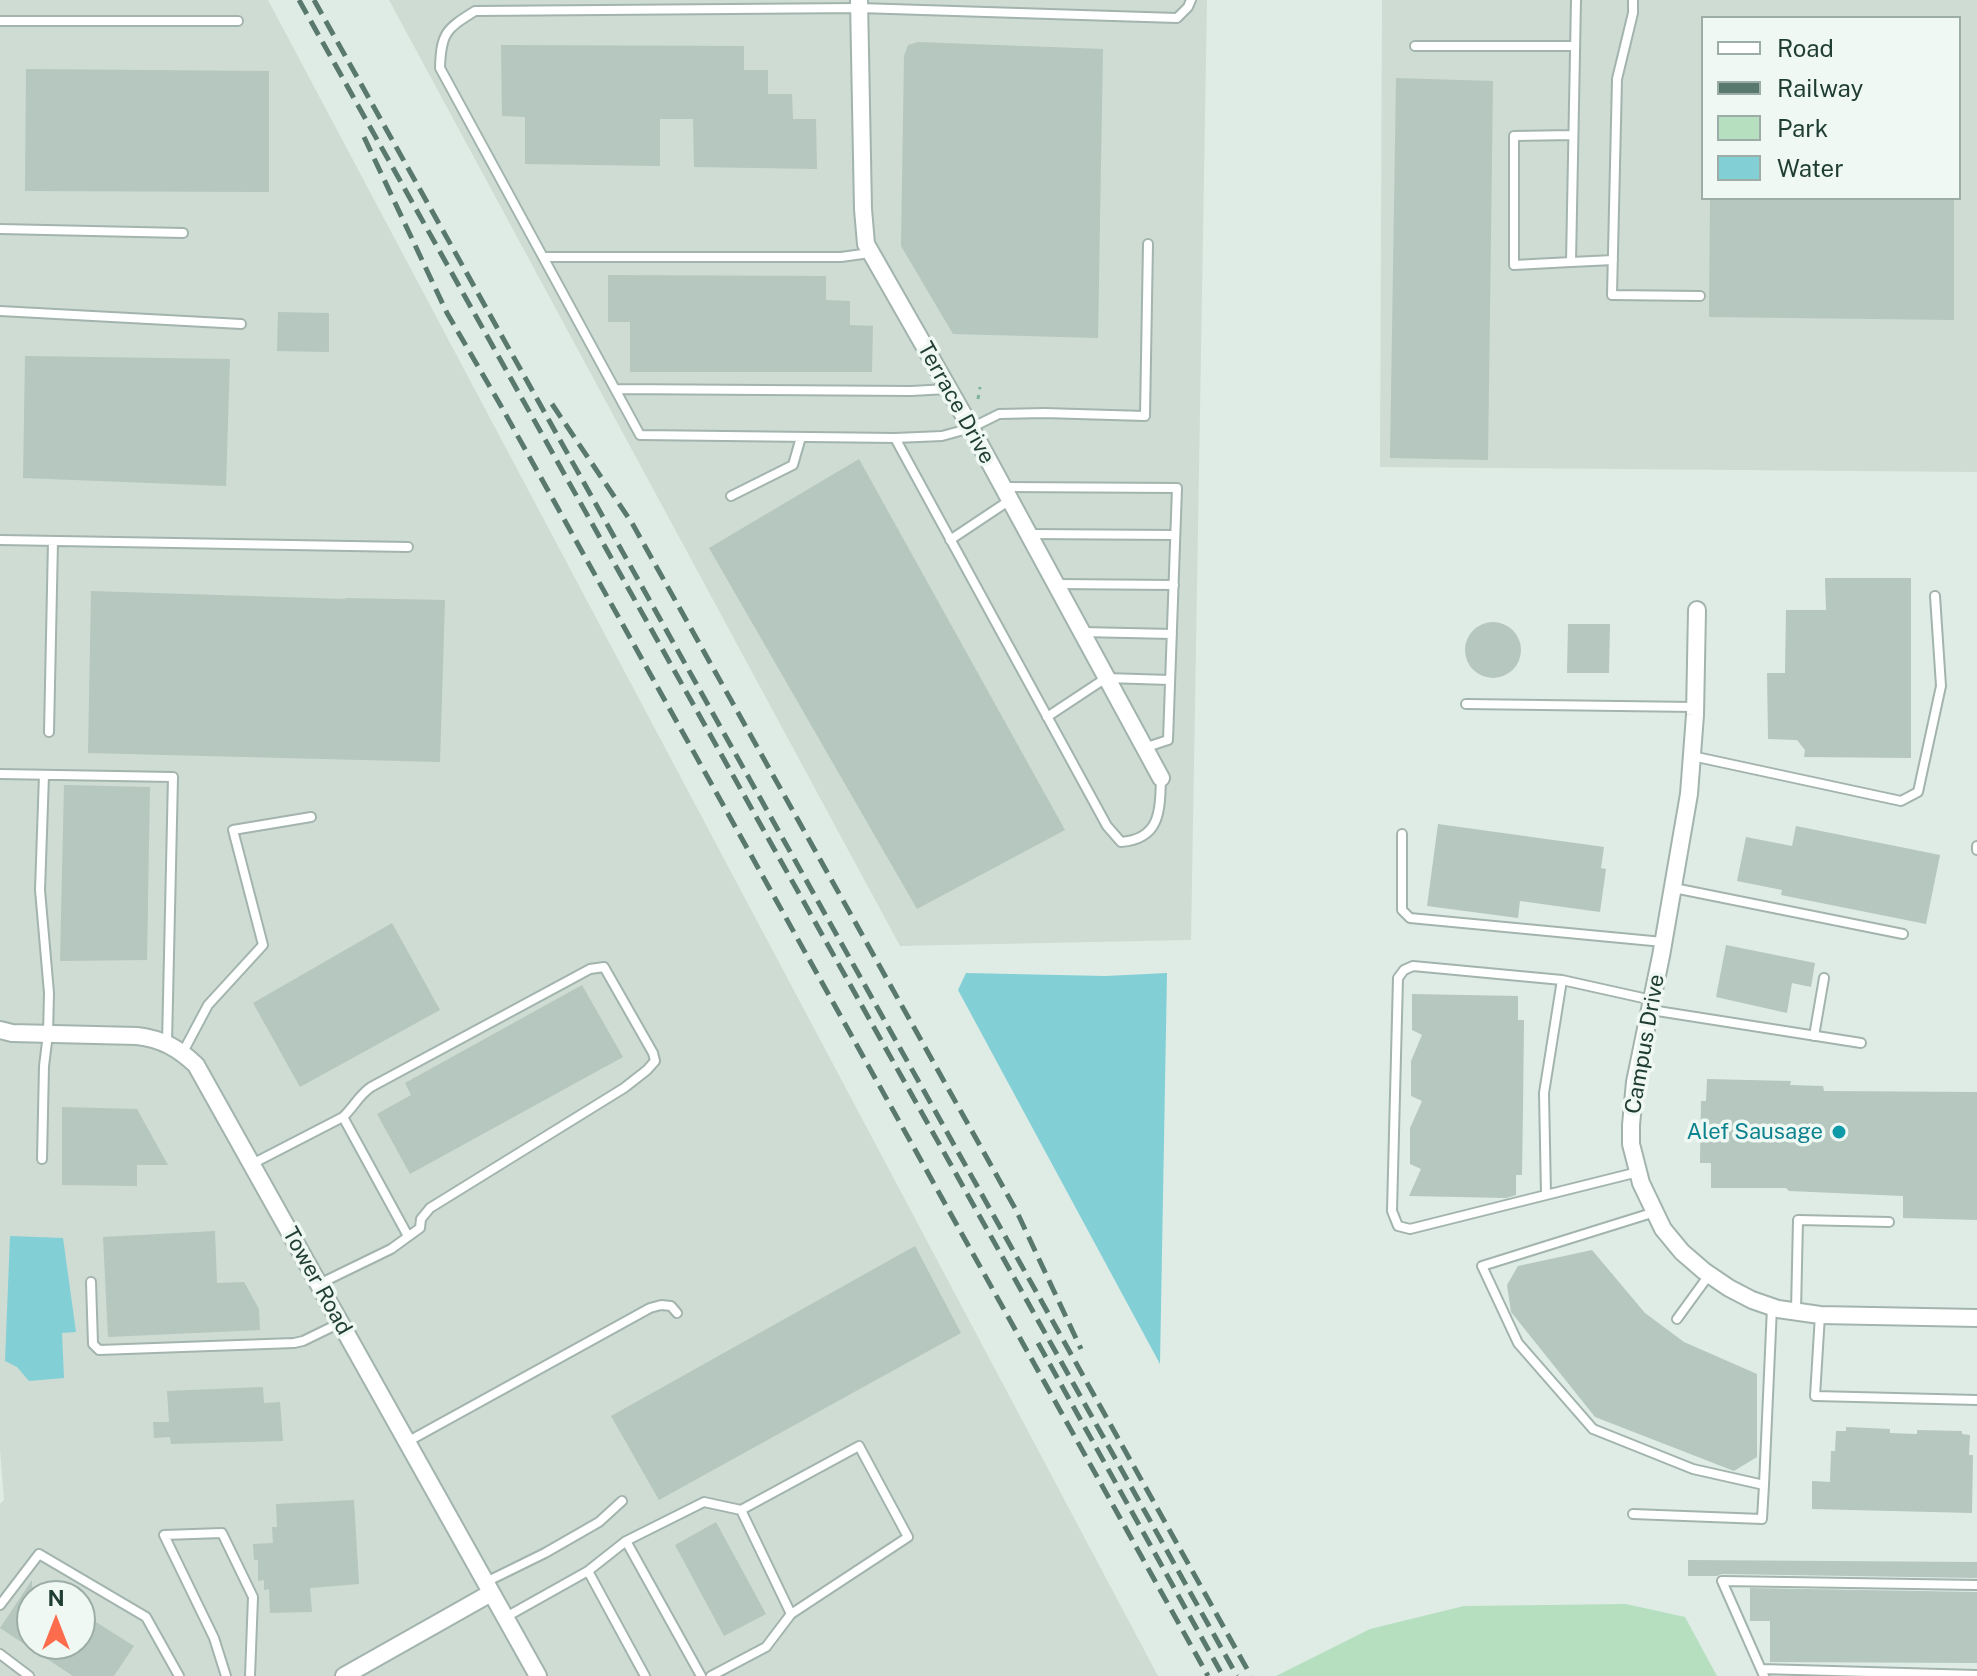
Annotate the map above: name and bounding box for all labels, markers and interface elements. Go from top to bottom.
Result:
legend [1701,16,1961,200]
text: Road [1777,34,1834,62]
text: Railway [1777,74,1863,102]
text: Park [1777,114,1828,142]
text: Water [1777,154,1844,182]
street label: Terrace Drive [912,337,1000,469]
street label: Campus Drive [1620,972,1670,1116]
place label: Alef Sausage [1686,1119,1823,1145]
marker: Alef Sausage [1830,1123,1848,1141]
street label: Tower Road [277,1222,357,1340]
north arrow [16,1580,96,1660]
text: N [47,1585,65,1611]

